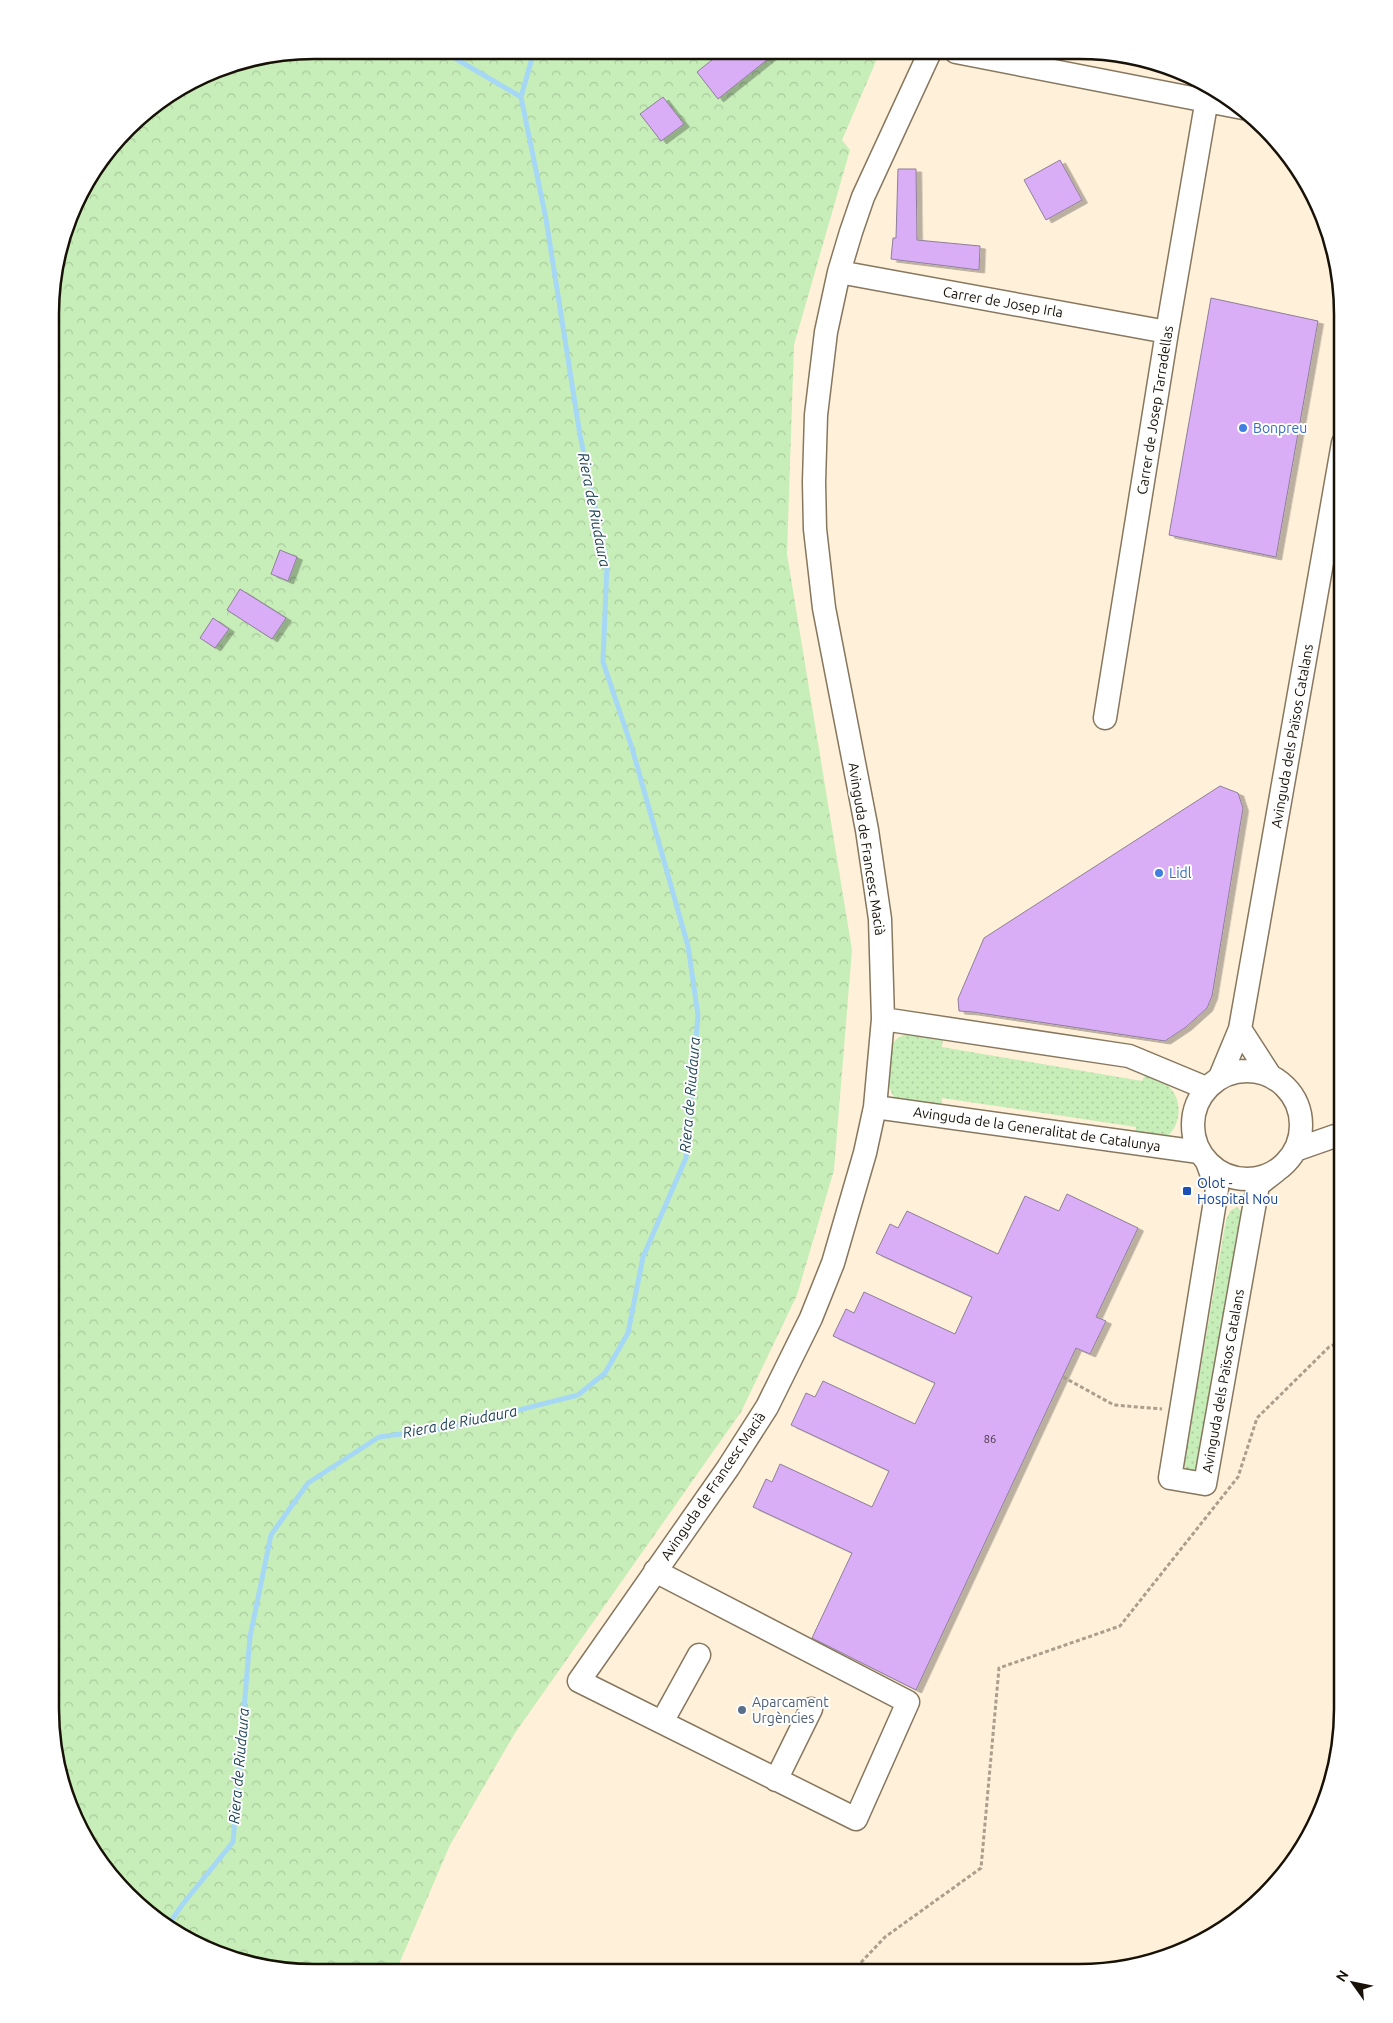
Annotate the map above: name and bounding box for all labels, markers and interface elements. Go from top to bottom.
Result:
street label: Carrer de Josep Irla [942,284,1064,320]
street label: Carrer de Josep Tarradellas [1134,324,1176,496]
place label: Bonpreu [1253,420,1307,436]
marker: Bonpreu [1237,422,1249,434]
water label: Riera de Riudaura [575,451,614,569]
street label: Avinguda dels Països Catalans [1268,643,1316,829]
street label: Avinguda de Francesc Macià [845,761,889,937]
place label: Lidl [1169,865,1192,881]
marker: Lidl [1153,867,1165,879]
water label: Riera de Riudaura [676,1036,703,1154]
street label: Avinguda de la Generalitat de Catalunya [912,1104,1162,1154]
place label: Olot - Hospital Nou [1197,1175,1278,1207]
marker: Olot - Hospital Nou [1181,1185,1193,1197]
street label: Avinguda dels Països Catalans [1199,1288,1247,1474]
water label: Riera de Riudaura [401,1402,519,1441]
street label: Avinguda de Francesc Macià [657,1409,769,1563]
house number: 86 [984,1433,996,1445]
place label: Aparcament Urgències [752,1694,829,1726]
marker: Aparcament Urgències [736,1704,748,1716]
water label: Riera de Riudaura [225,1707,252,1825]
north arrow [1328,1958,1378,2008]
text: N [1333,1967,1352,1985]

